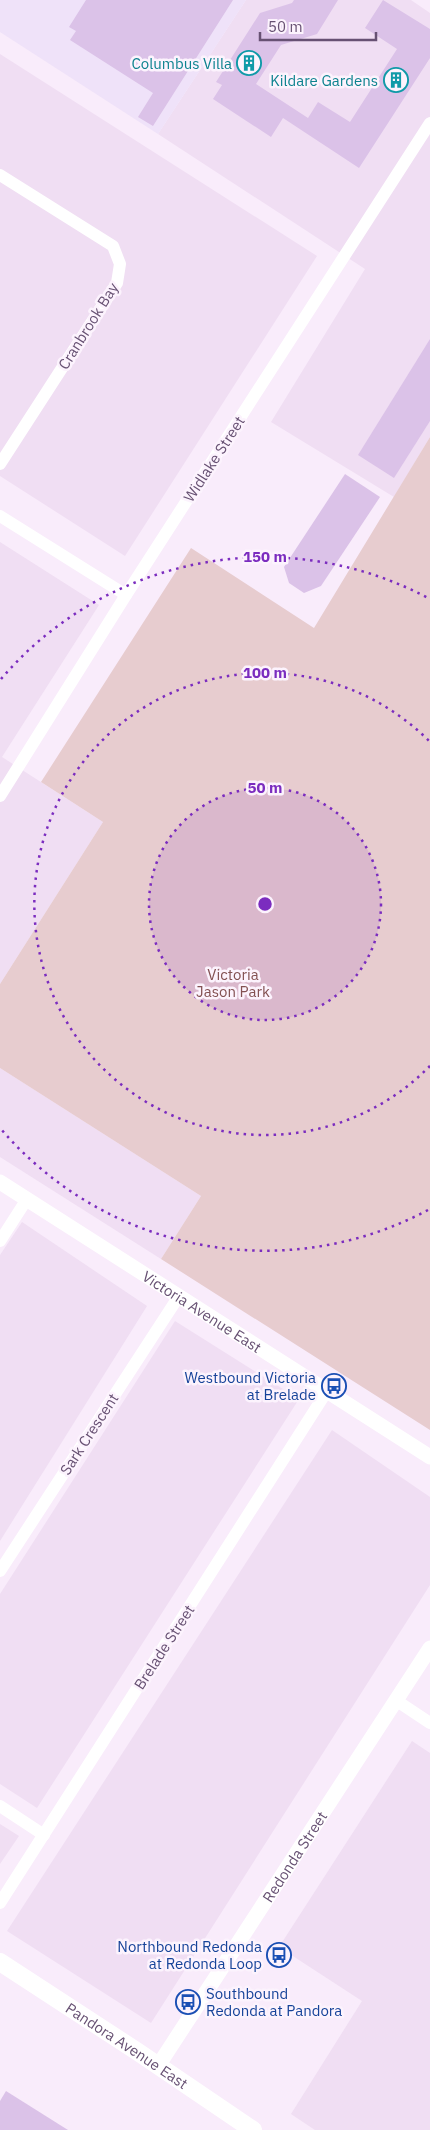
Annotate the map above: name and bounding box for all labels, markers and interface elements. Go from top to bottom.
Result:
scale bar [260,10,376,42]
text: 50 m [268,17,303,36]
building icon: Columbus Villa [236,50,262,76]
place label: Columbus Villa [132,54,232,73]
building icon: Kildare Gardens [383,67,409,93]
place label: Kildare Gardens [270,71,378,90]
street label: Cranbrook Bay [54,279,123,373]
street label: Widlake Street [179,413,249,505]
text: 150 m [243,547,287,566]
text: 100 m [243,663,287,682]
text: 50 m [248,778,282,797]
centre of rings [256,895,274,913]
park label: Victoria Jason Park [196,965,270,1001]
street label: Victoria Avenue East [139,1266,265,1356]
place label: Westbound Victoria at Brelade [184,1368,316,1404]
bus stop icon: Westbound Victoria at Brelade [321,1373,347,1399]
street label: Sark Crescent [56,1390,122,1478]
street label: Brelade Street [130,1601,198,1693]
street label: Redonda Street [258,1807,331,1906]
place label: Northbound Redonda at Redonda Loop [117,1937,262,1973]
bus stop icon: Northbound Redonda at Redonda Loop [266,1942,292,1968]
place label: Southbound Redonda at Pandora [206,1984,342,2020]
bus stop icon: Southbound Redonda at Pandora [175,1989,201,2015]
street label: Pandora Avenue East [62,1998,192,2093]

